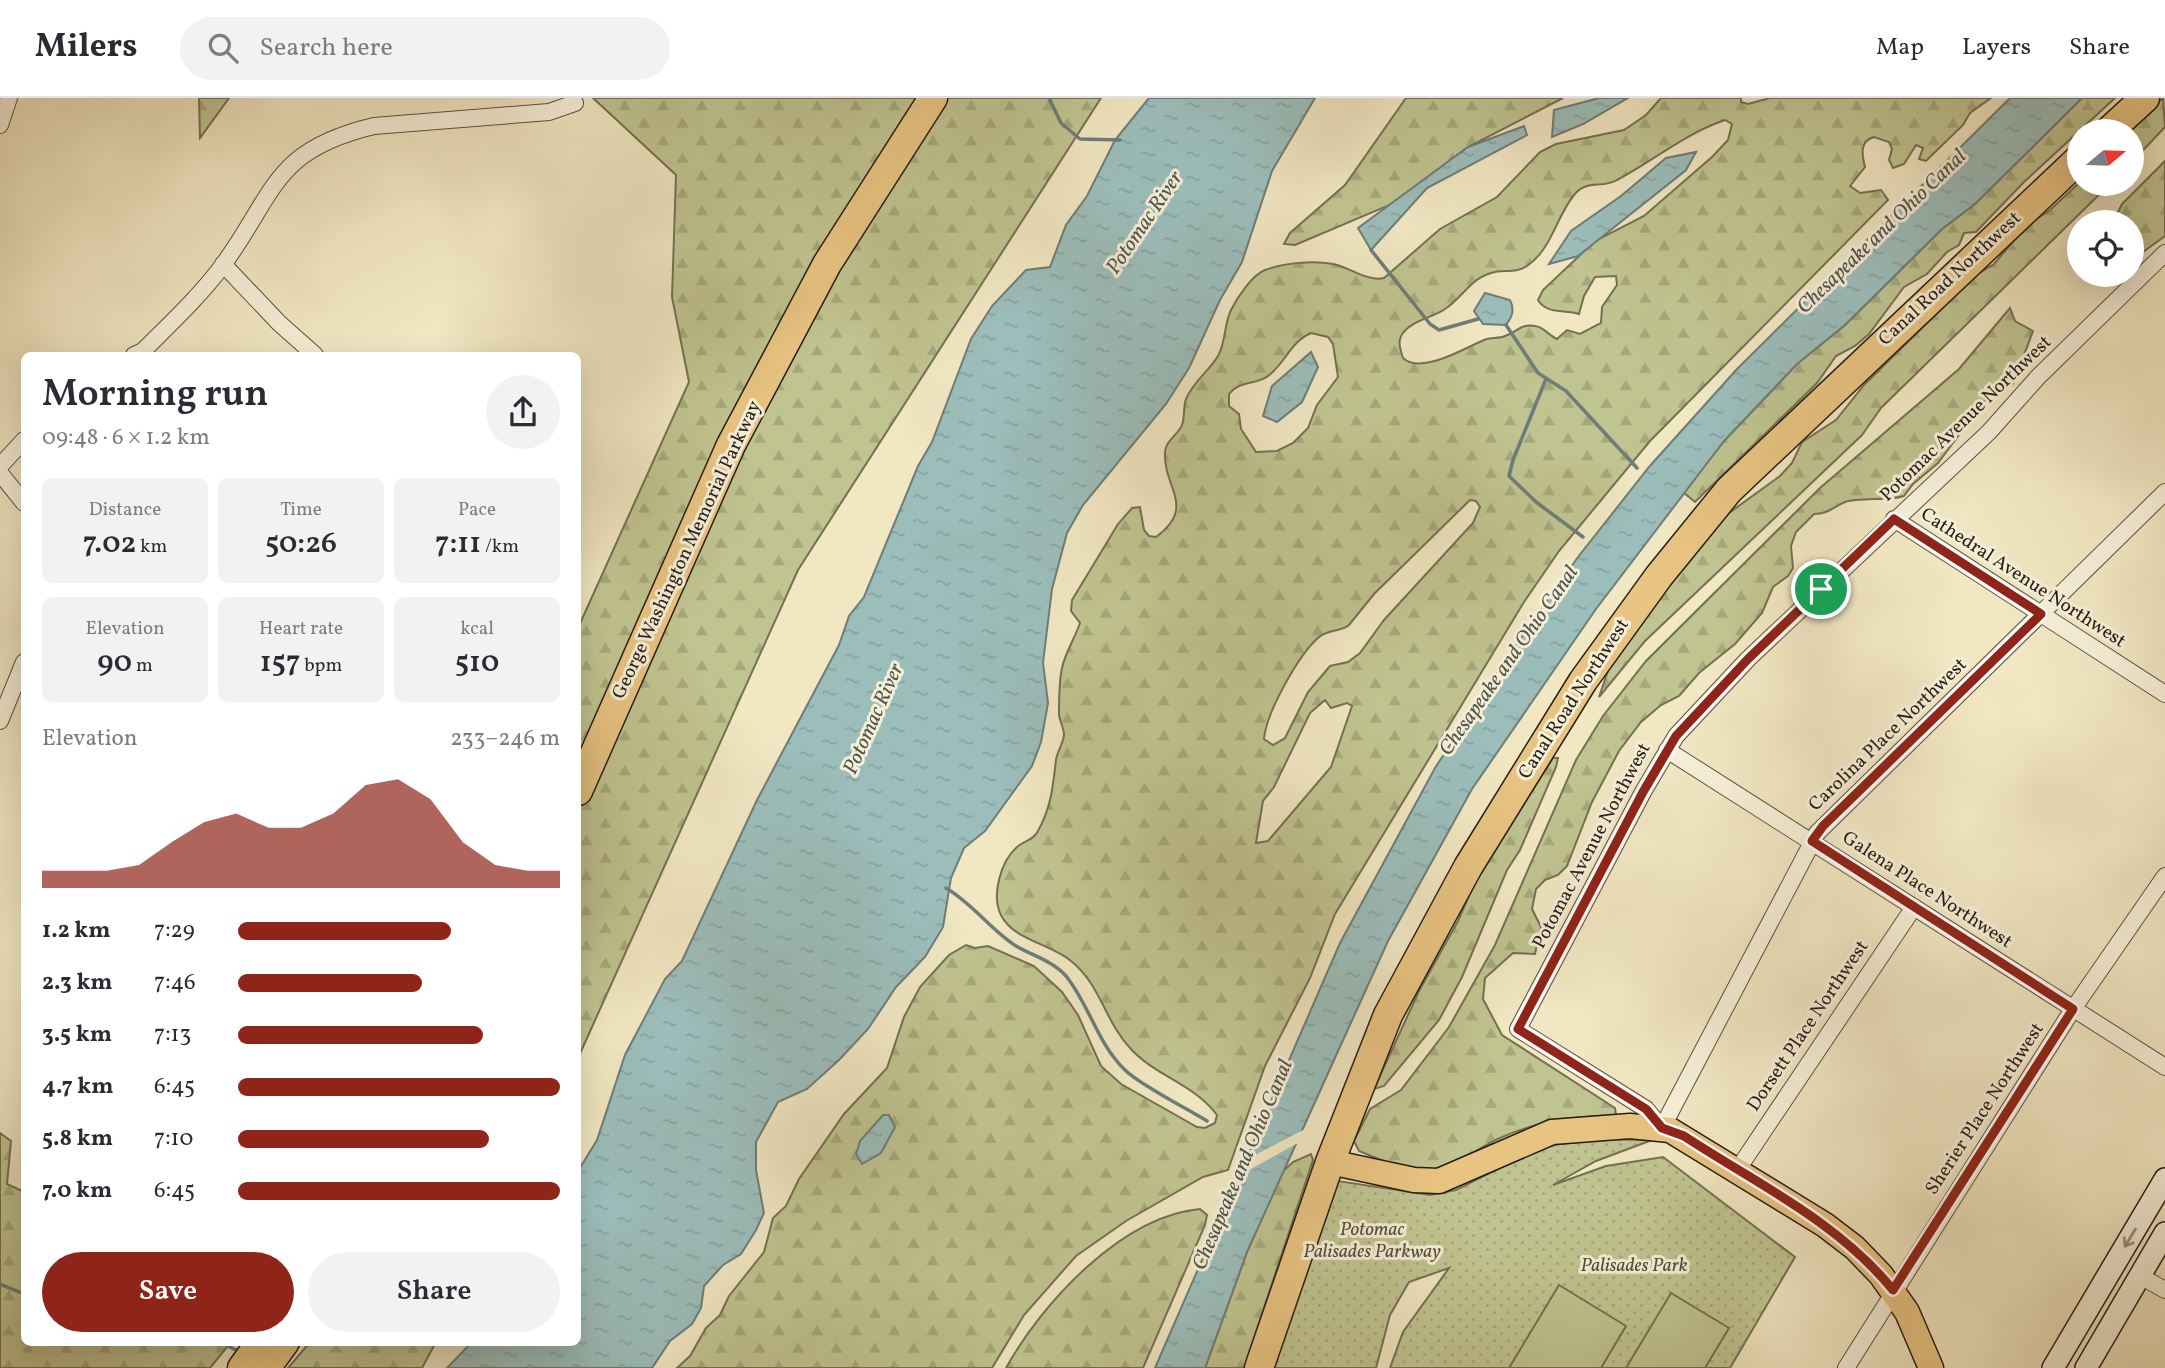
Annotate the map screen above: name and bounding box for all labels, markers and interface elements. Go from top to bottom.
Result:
search box [180,17,670,80]
text: Milers [35,25,138,71]
icon: search [204,29,242,67]
text: Search here [260,30,393,66]
text: Map [1876,31,1924,65]
text: Layers [1962,31,2031,65]
text: Share [2069,31,2130,65]
north arrow [2067,119,2144,196]
map controls [2067,119,2144,287]
water label: Chesapeake and Ohio Canal [1791,143,1973,321]
water label: Potomac River [1100,166,1190,280]
street label: Canal Road Northwest [1873,206,2027,352]
button: locate [2067,210,2144,287]
street label: Potomac Avenue Northwest [1874,330,2058,508]
text: Morning run [42,369,268,422]
button: share [486,375,560,449]
street label: George Washington Memorial Parkway [606,396,768,704]
text: 09:48 · 6 × 1.2 km [42,422,210,454]
text: Distance [89,497,161,523]
text: Time [280,497,322,523]
text: Pace [458,497,496,523]
street label: Cathedral Avenue Northwest [1915,502,2131,654]
text: 7.02 [83,523,136,565]
text: 50:26 [265,523,337,565]
text: 7:11 [435,523,481,565]
text: km [136,534,167,560]
text: /km [481,534,519,560]
pin [1791,559,1851,619]
water label: Chesapeake and Ohio Canal [1432,560,1586,762]
icon: arrive [1802,570,1840,608]
street label: Canal Road Northwest [1512,613,1636,784]
text: Elevation [86,616,164,642]
text: Heart rate [259,616,343,642]
text: kcal [460,616,494,642]
text: 90 [97,642,132,684]
text: 157 [260,642,300,684]
text: 510 [455,642,499,684]
street label: Carolina Place Northwest [1803,652,1973,818]
text: m [132,653,153,679]
text: bpm [300,653,342,679]
water label: Potomac River [837,659,911,779]
text: Elevation [42,723,138,755]
text: 233–246 m [450,723,560,755]
street label: Potomac Avenue Northwest [1527,738,1658,953]
street label: Galena Place Northwest [1837,825,2017,955]
text: 1.2 km [42,915,111,947]
text: 7:29 [154,915,195,947]
street label: Dorsett Place Northwest [1741,935,1875,1117]
text: 2.3 km [42,967,113,999]
text: 7:46 [154,967,196,999]
street label: Sherier Place Northwest [1920,1018,2051,1200]
text: 3.5 km [42,1019,112,1051]
text: 7:13 [154,1019,191,1051]
water label: Chesapeake and Ohio Canal [1185,1055,1301,1275]
text: 4.7 km [42,1071,114,1103]
text: 6:45 [154,1071,195,1103]
text: 5.8 km [42,1123,113,1155]
text: 7:10 [154,1123,193,1155]
text: 7.0 km [42,1175,112,1207]
text: 6:45 [154,1175,195,1207]
park label: Potomac Palisades Parkway [1303,1217,1441,1265]
one-way arrow [2123,1227,2137,1247]
button: Save [42,1252,294,1332]
button: Share [308,1252,560,1332]
park label: Palisades Park [1580,1253,1688,1279]

